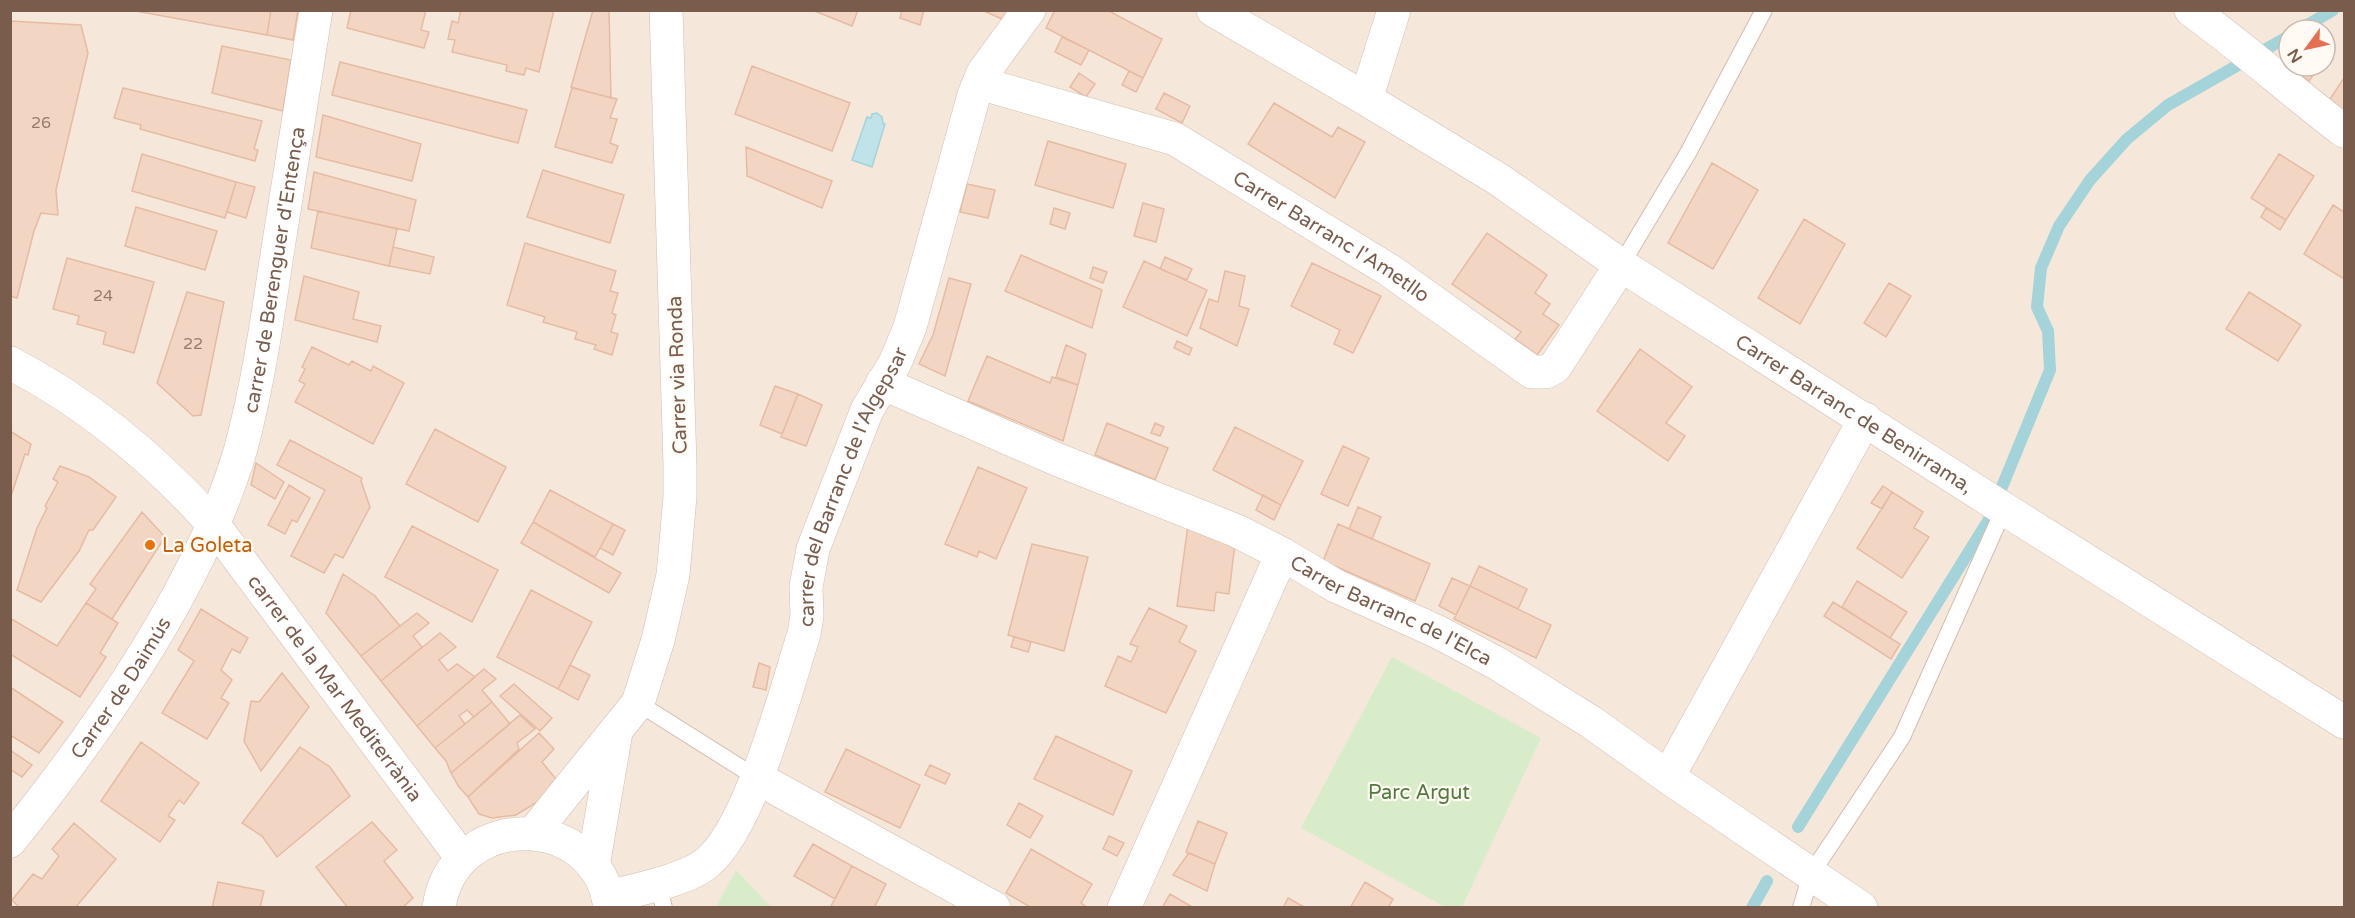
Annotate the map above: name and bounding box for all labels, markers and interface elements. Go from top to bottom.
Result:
north arrow [2277,18,2337,78]
text: N [2283,45,2307,66]
house number: 26 [31,113,51,133]
street label: carrer de Berenguer d'Entença [239,125,311,415]
street label: Carrer Barranc l'Ametllo [1228,166,1434,308]
house number: 24 [93,286,113,306]
street label: Carrer via Ronda [663,295,693,455]
street label: Carrer Barranc de Benirrama, [1730,330,1977,499]
house number: 22 [183,334,203,354]
street label: carrer del Barranc de l'Algepsar [794,343,913,629]
place label: La Goleta [162,534,252,558]
marker: La Goleta [143,538,157,552]
street label: Carrer Barranc de l'Elca [1285,550,1496,671]
street label: carrer de la Mar Mediterrània [242,570,427,807]
street label: Carrer de Daimús [66,613,177,764]
park label: Parc Argut [1368,781,1470,805]

